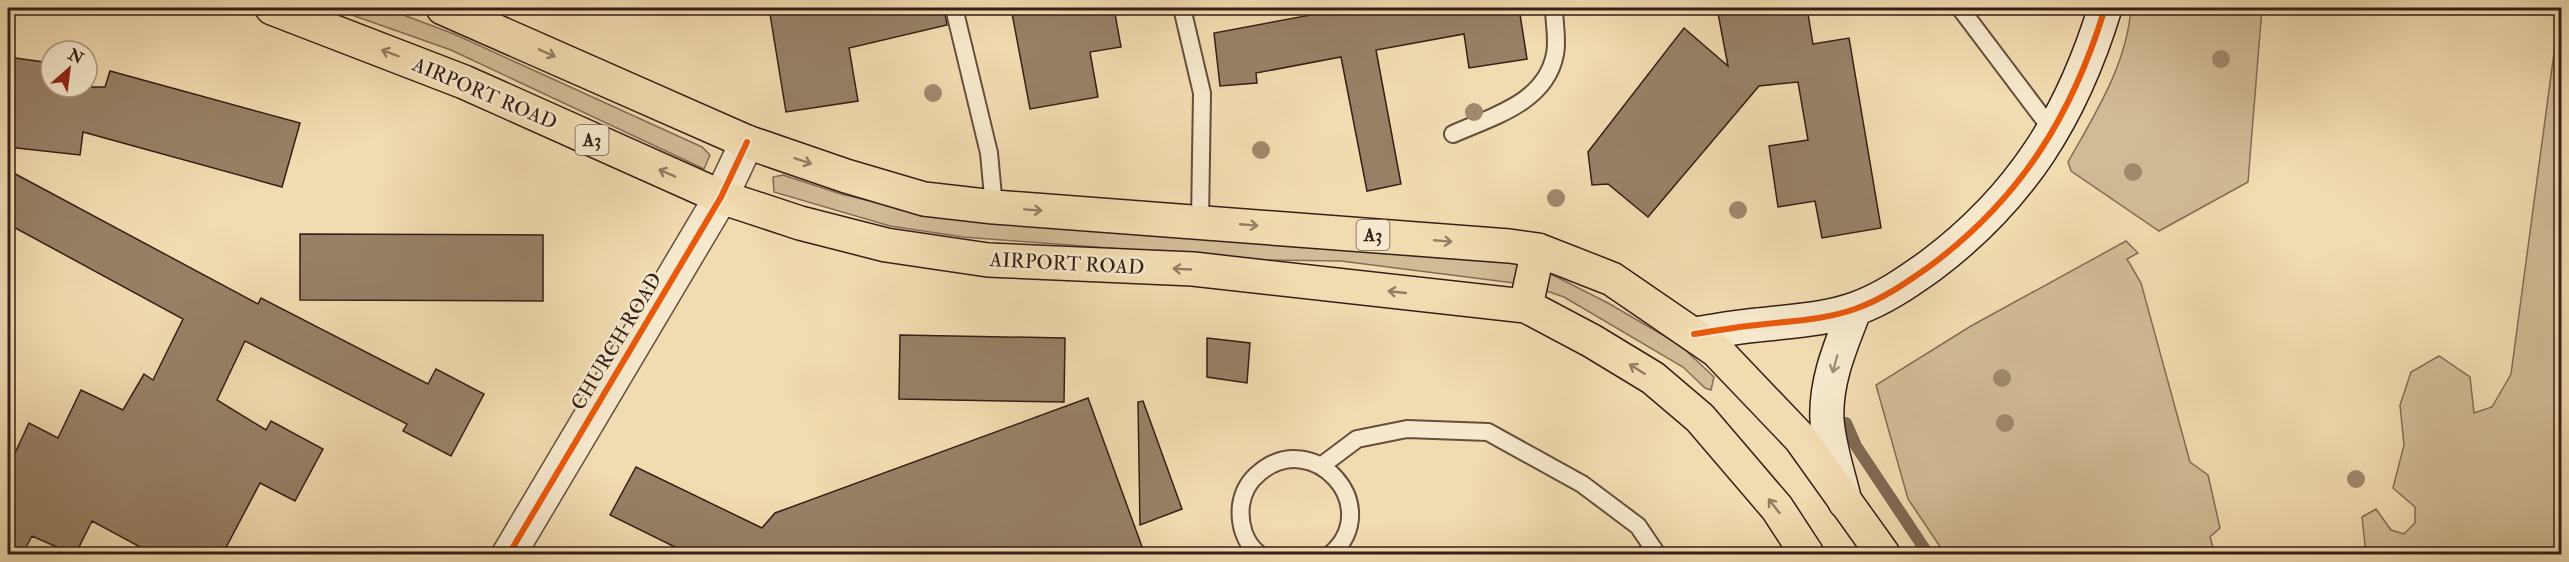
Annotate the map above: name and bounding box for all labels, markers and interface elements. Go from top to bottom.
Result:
north arrow [39,39,99,99]
text: N [64,44,87,69]
one-way arrow [381,47,400,58]
one-way arrow [537,48,555,60]
street label: AIRPORT ROAD [408,51,561,135]
road number: A3 [576,125,608,155]
one-way arrow [793,157,812,168]
one-way arrow [659,167,677,179]
one-way arrow [1023,205,1043,216]
one-way arrow [1238,220,1258,231]
road number: A3 [1356,220,1390,250]
one-way arrow [1433,235,1453,246]
street label: AIRPORT ROAD [988,247,1145,280]
one-way arrow [1172,263,1192,274]
street label: CHURCH ROAD [566,268,667,415]
one-way arrow [1387,286,1407,297]
one-way arrow [1829,354,1840,373]
one-way arrow [1629,362,1646,374]
one-way arrow [1768,498,1781,514]

